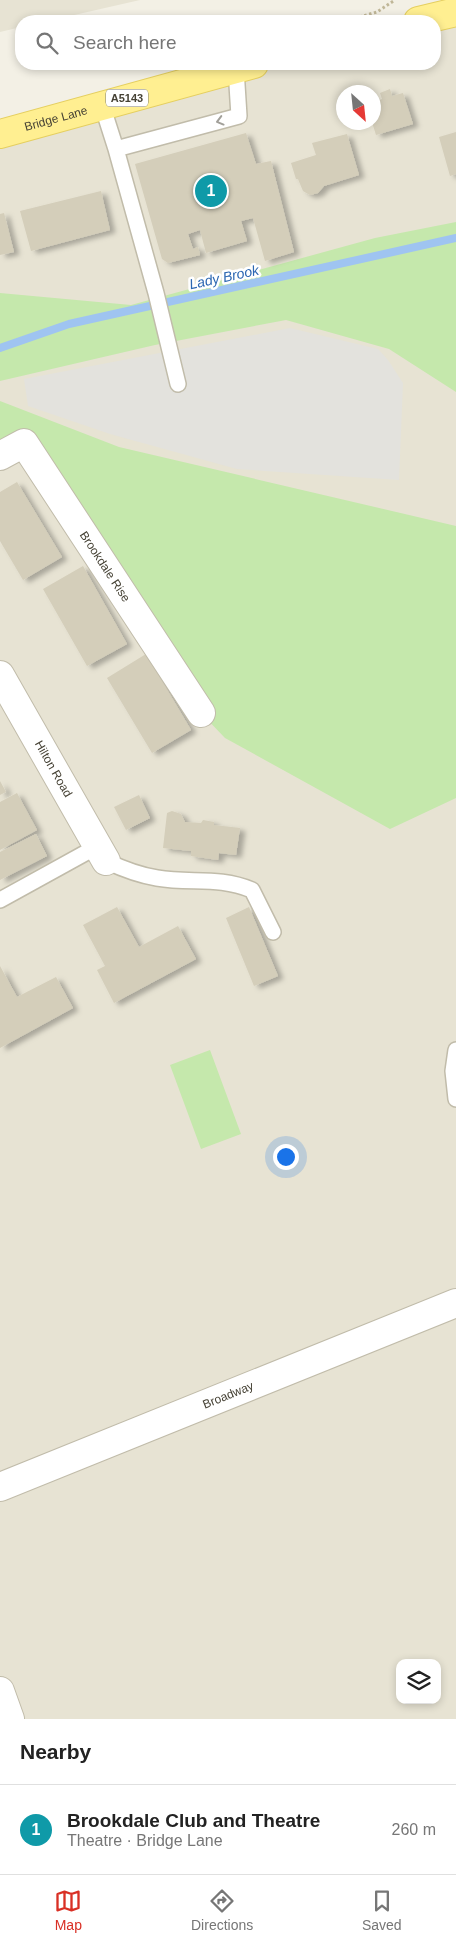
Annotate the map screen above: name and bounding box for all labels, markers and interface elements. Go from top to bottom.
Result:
search box [15,15,441,70]
icon: search [33,29,61,57]
text: Search here [73,32,177,53]
north arrow [336,85,381,130]
road number: A5143 [106,90,148,106]
street label: Bridge Lane [23,103,89,134]
one-way arrow [217,115,225,125]
pin: 1 [195,172,227,210]
water label: Lady Brook [188,262,261,292]
street label: Brookdale Rise [77,529,133,605]
street label: Hilton Road [32,738,75,800]
your location [273,1144,299,1170]
street label: Broadway [201,1378,256,1411]
map controls [396,1659,441,1704]
button: layers [396,1659,441,1704]
text: Nearby [20,1740,91,1763]
text: Brookdale Club and Theatre [67,1810,320,1831]
text: 1 [32,1821,40,1838]
text: 260 m [392,1821,436,1838]
text: Theatre · Bridge Lane [67,1832,223,1849]
tab: Map [54,1887,82,1933]
tab: Directions [191,1887,253,1933]
tab: Saved [362,1887,402,1933]

